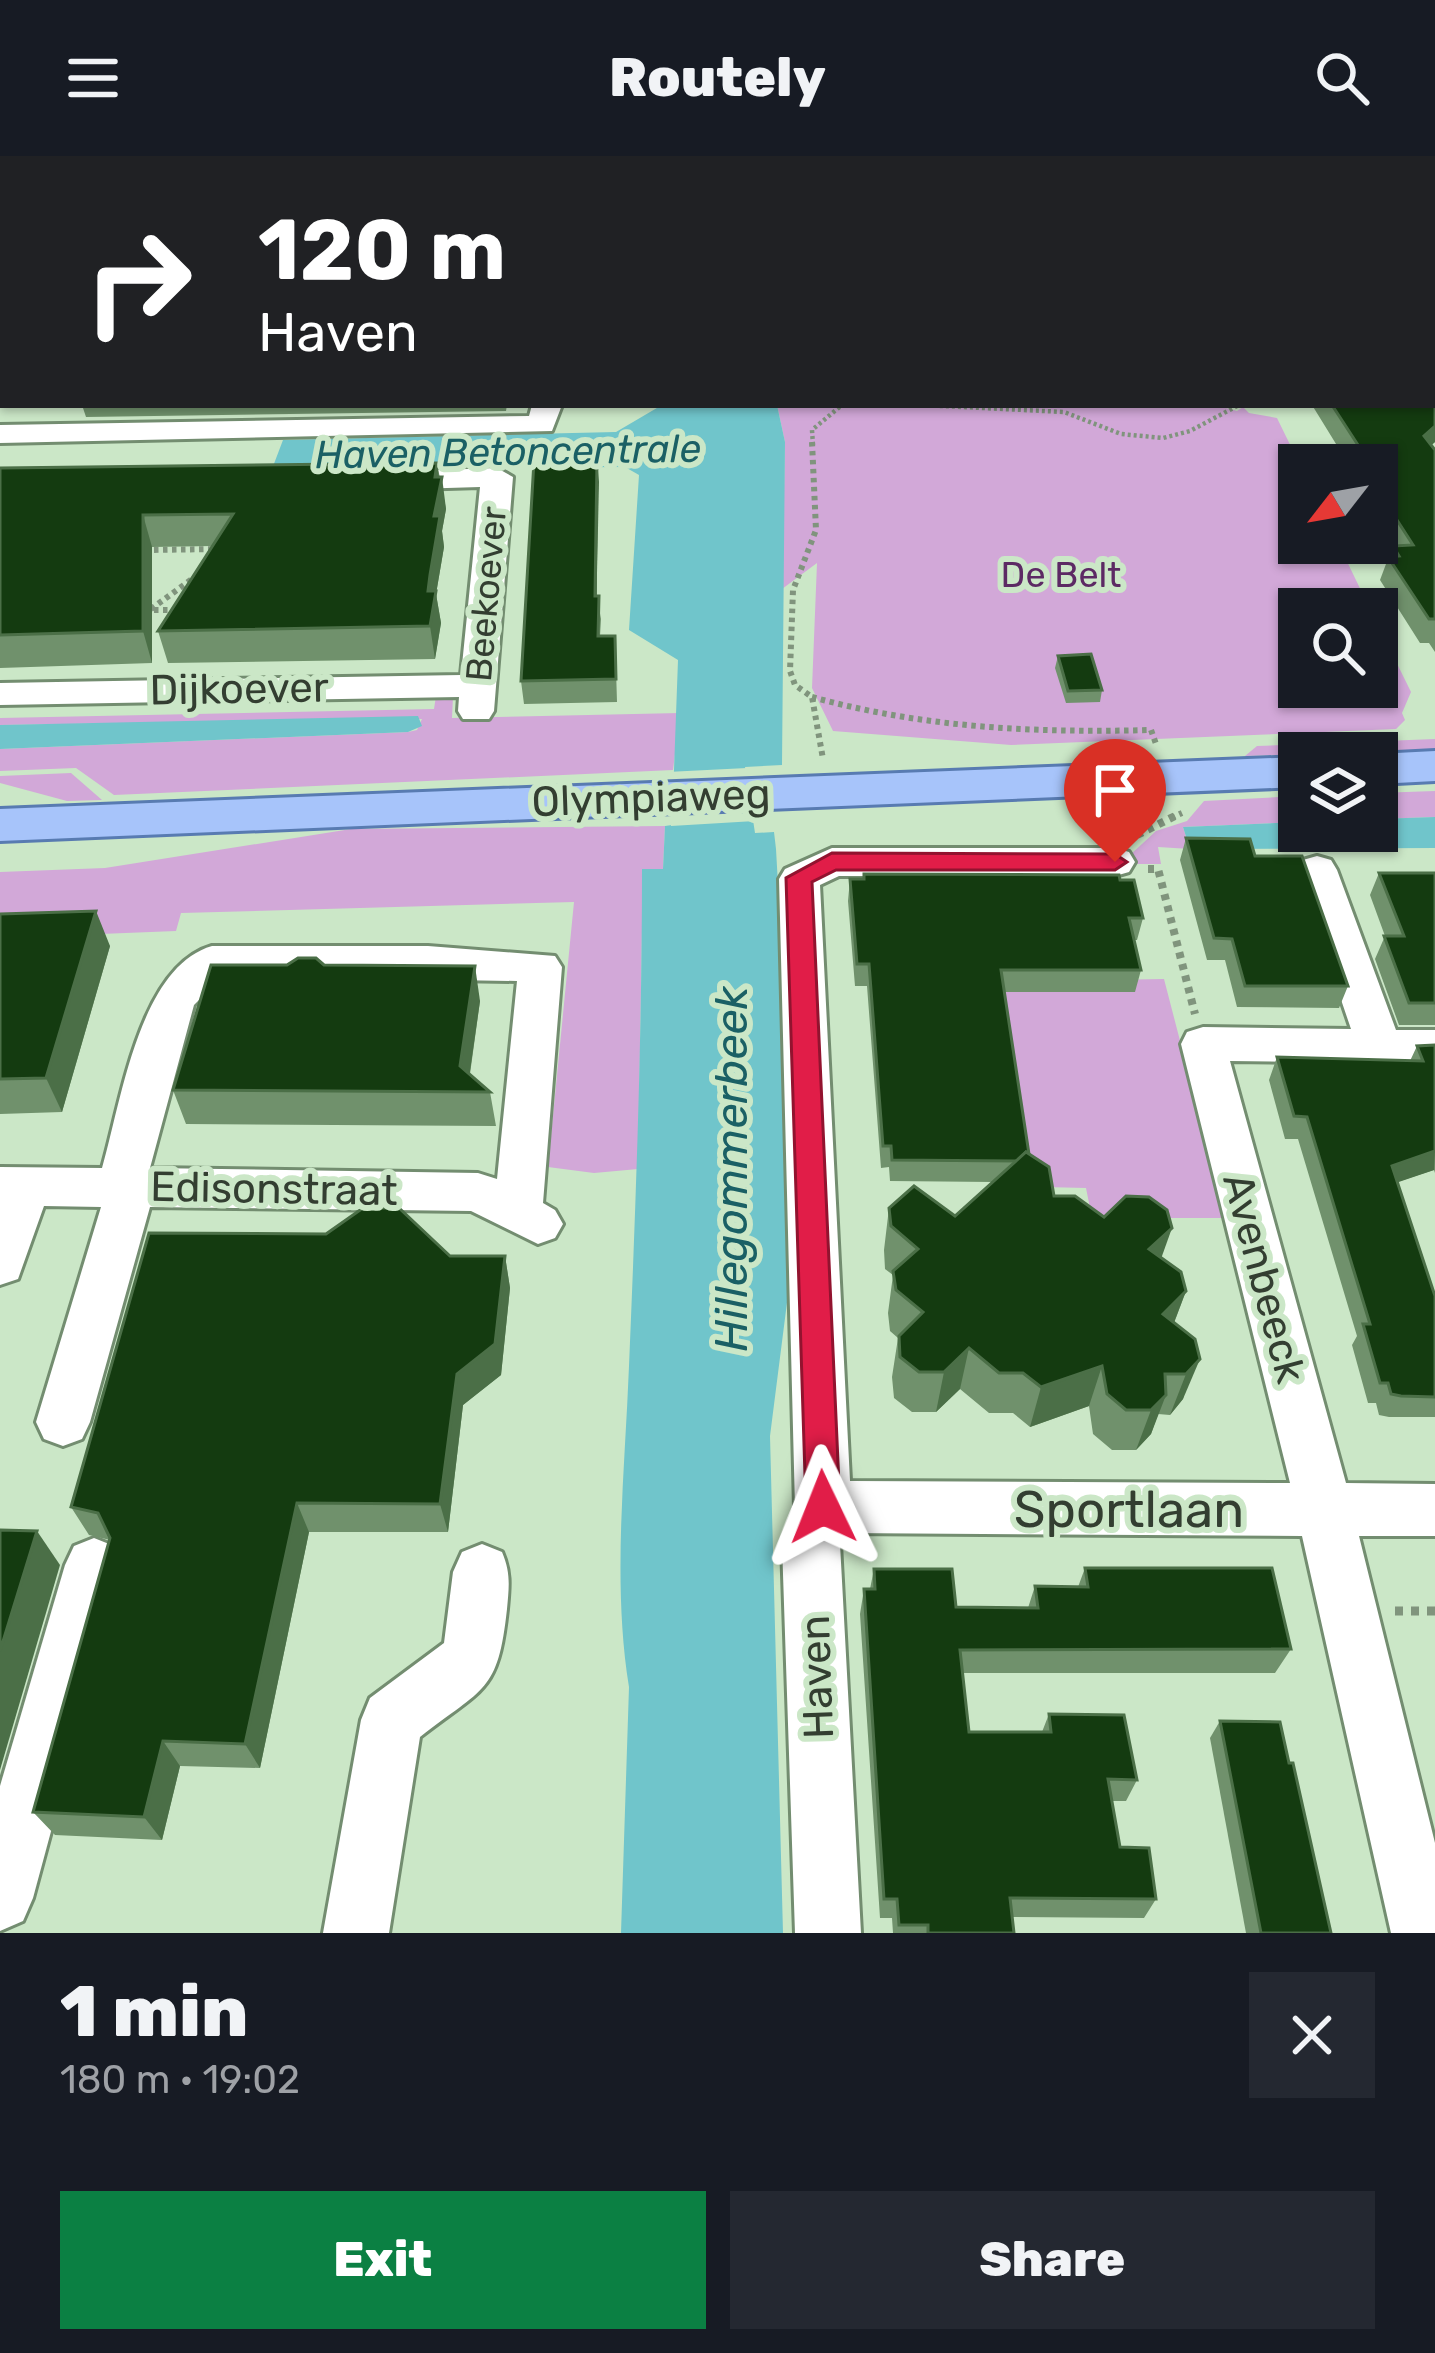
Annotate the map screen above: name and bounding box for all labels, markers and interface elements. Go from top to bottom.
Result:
icon: menu [60,45,126,111]
icon: search [1309,45,1375,111]
text: Routely [609,46,826,110]
text: 120 m [258,200,506,300]
icon: right [60,204,216,360]
text: Haven [258,301,418,365]
water label: Haven Betoncentrale [315,426,702,478]
north arrow [1278,444,1398,564]
map controls [1278,444,1398,852]
street label: Beekoever [457,504,515,683]
park label: De Belt [1001,553,1121,596]
button: search [1278,588,1398,708]
street label: Dijkoever [149,662,329,716]
button: layers [1278,732,1398,852]
pin [1064,739,1166,862]
icon: arrive [1082,757,1148,823]
street label: Olympiaweg [531,769,771,827]
water label: Hillegommerbeek [705,986,758,1352]
street label: Edisonstraat [150,1162,398,1216]
street label: Avenbeeck [1212,1168,1316,1389]
position arrow [760,1444,886,1570]
street label: Sportlaan [1014,1479,1244,1540]
street label: Haven [790,1614,844,1740]
text: 1 min [60,1969,248,2054]
button: close [1249,1972,1375,2098]
text: 180 m · 19:02 [60,2057,300,2103]
button: Exit [60,2191,706,2329]
button: Share [730,2191,1375,2329]

